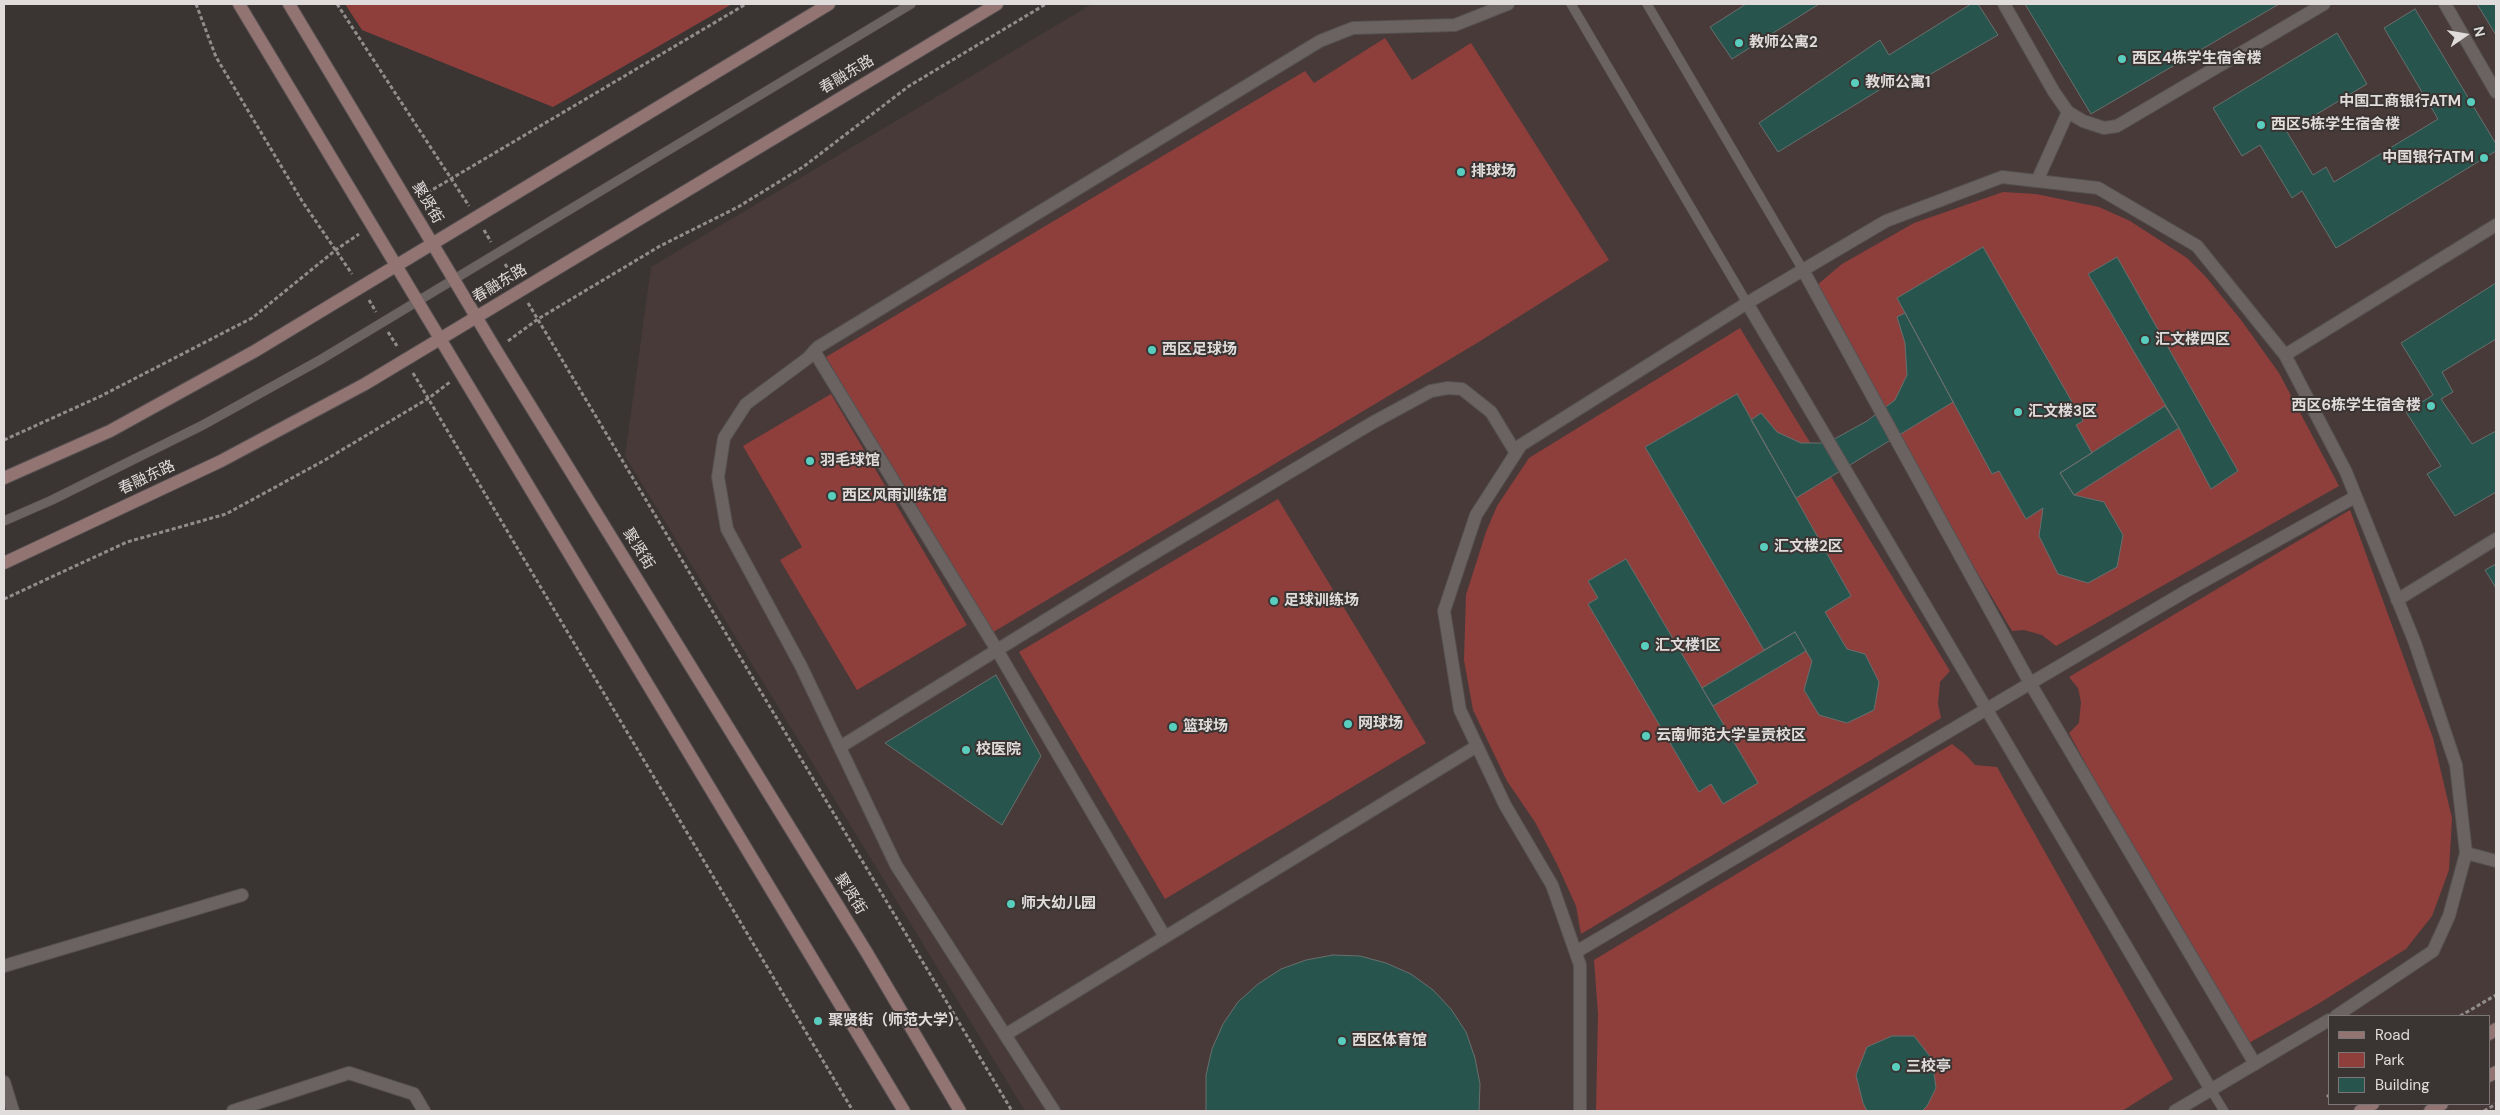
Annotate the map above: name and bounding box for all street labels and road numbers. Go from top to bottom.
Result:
street label: 春融东路 [817,52,877,98]
street label: 聚贤街 [408,179,446,227]
street label: 春融东路 [470,261,530,307]
street label: 春融东路 [116,457,178,499]
street label: 聚贤街 [618,525,658,573]
street label: 聚贤街 [830,870,870,918]

